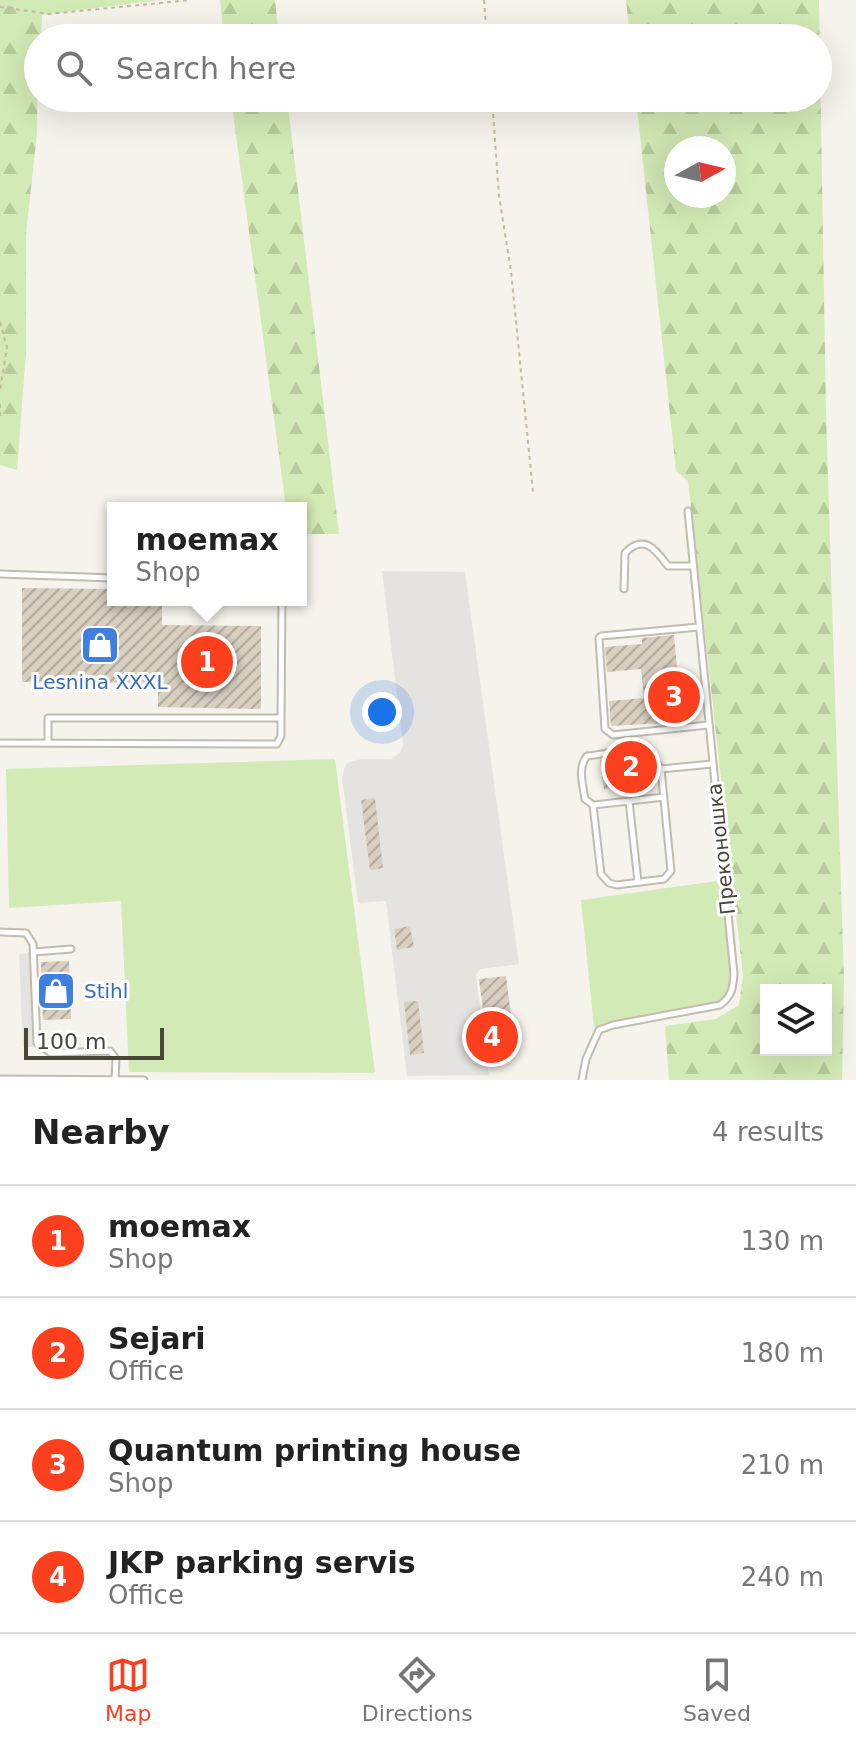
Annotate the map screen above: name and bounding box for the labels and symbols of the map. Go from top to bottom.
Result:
north arrow [664,136,736,208]
shop icon: Lesnina XXXL [79,624,121,666]
pin: 1 [181,632,233,692]
pin: 3 [648,667,700,727]
place label: Lesnina XXXL [32,670,168,694]
your location [362,692,402,732]
pin: 2 [605,737,657,797]
street label: Преконошка [702,782,740,916]
shop icon: Stihl [35,970,77,1012]
place label: Stihl [84,979,128,1003]
pin: 4 [466,1007,518,1067]
scale bar [24,1024,164,1060]

